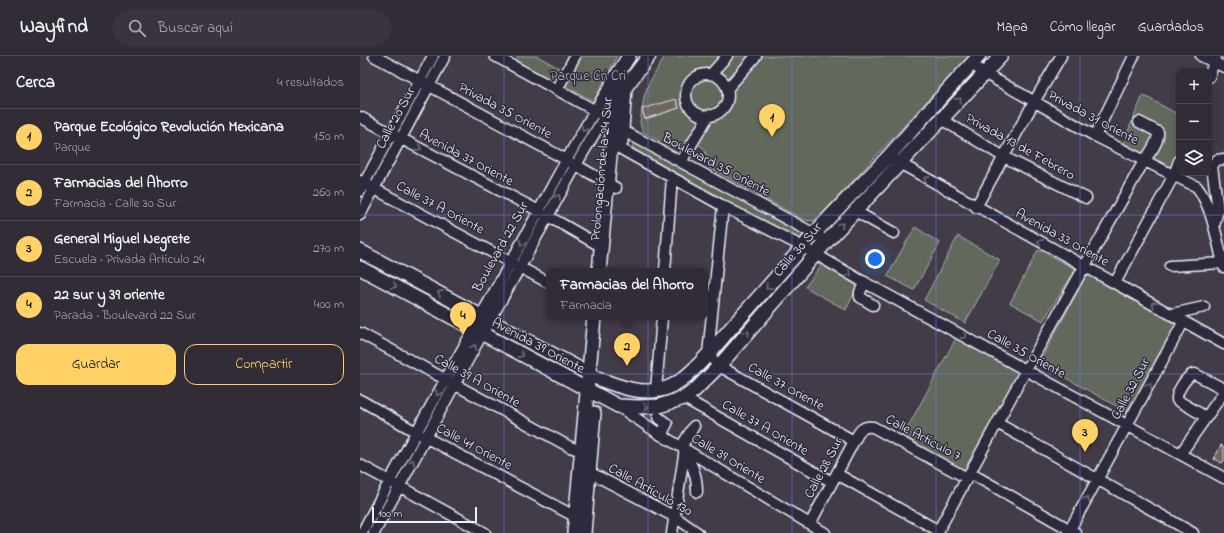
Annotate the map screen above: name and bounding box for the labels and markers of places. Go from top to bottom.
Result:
pin: 1 [759,104,785,137]
pin: 4 [450,302,476,335]
pin: 2 [614,333,640,366]
pin: 3 [1072,419,1098,452]

